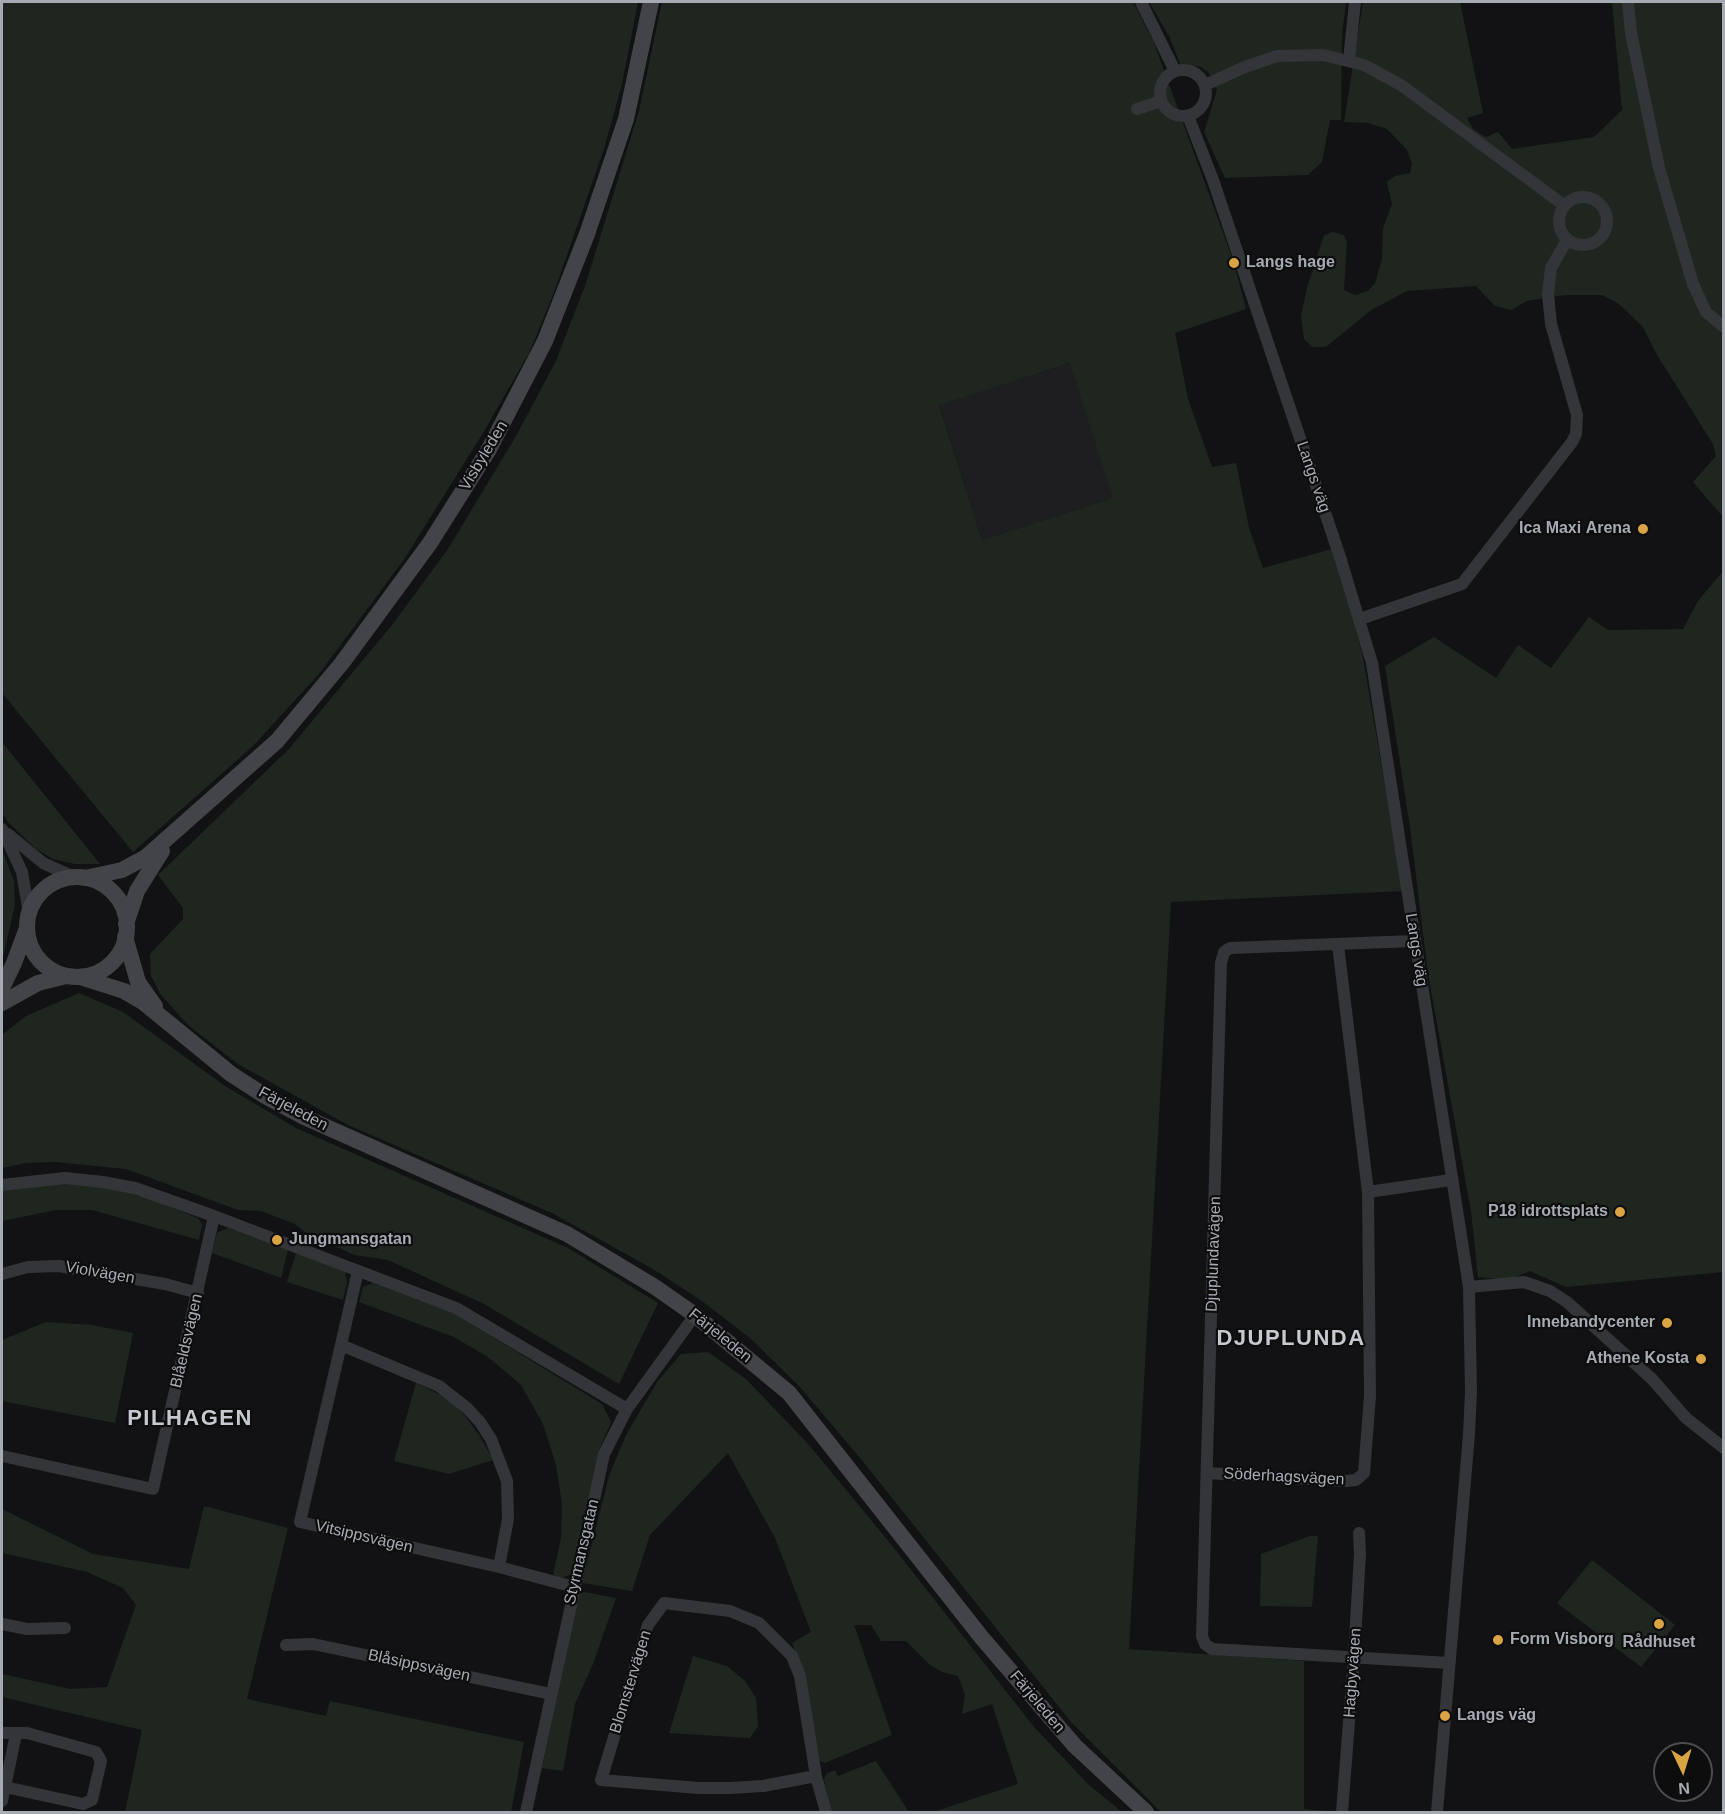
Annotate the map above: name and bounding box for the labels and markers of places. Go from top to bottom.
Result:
place label: Langs hage [1246,253,1335,273]
marker: Langs hage [1227,256,1241,270]
place label: Ica Maxi Arena [1519,519,1631,539]
marker: Ica Maxi Arena [1636,522,1650,536]
place label: P18 idrottsplats [1488,1202,1608,1222]
marker: P18 idrottsplats [1613,1205,1627,1219]
place label: Jungmansgatan [289,1230,412,1250]
marker: Jungmansgatan [270,1233,284,1247]
place label: Innebandycenter [1527,1313,1655,1333]
marker: Innebandycenter [1660,1316,1674,1330]
place label: Athene Kosta [1586,1349,1689,1369]
marker: Athene Kosta [1694,1352,1708,1366]
marker: Rådhuset [1652,1617,1666,1631]
place label: Form Visborg [1510,1630,1614,1650]
marker: Form Visborg [1491,1633,1505,1647]
place label: Rådhuset [1623,1633,1695,1653]
place label: Langs väg [1457,1706,1536,1726]
marker: Langs väg [1438,1709,1452,1723]

